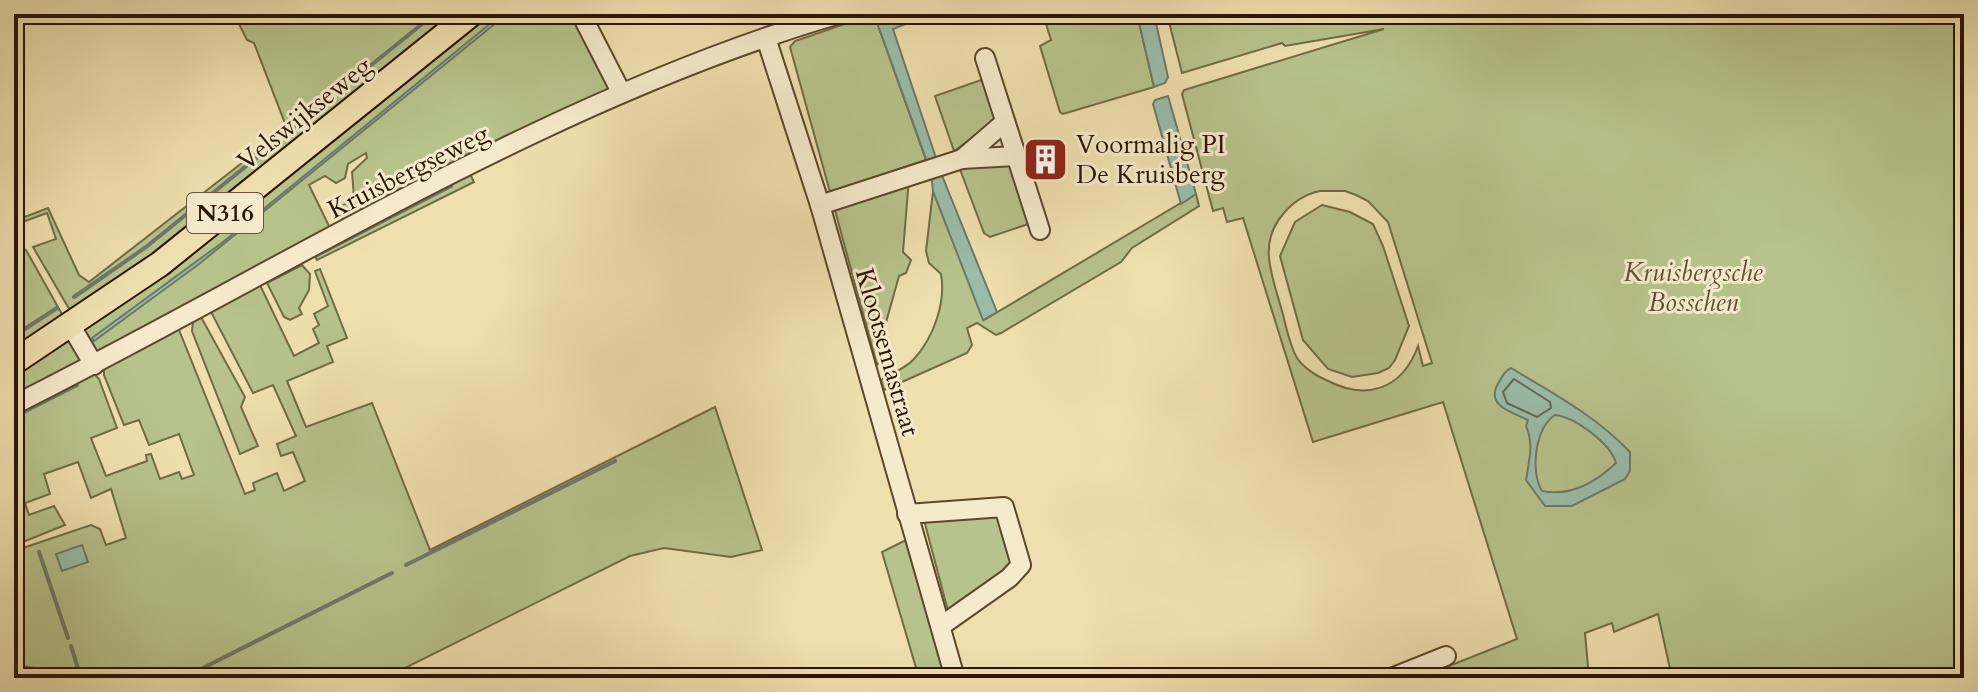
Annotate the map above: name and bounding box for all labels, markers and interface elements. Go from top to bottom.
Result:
street label: Velswijkseweg [230,48,379,178]
street label: Kruisbergseweg [322,116,495,227]
place label: Voormalig PI De Kruisberg [1076,127,1226,192]
building icon: Voormalig PI De Kruisberg [1021,135,1069,183]
road number: N316 [187,193,263,233]
park label: Kruisbergsche Bosschen [1624,255,1763,320]
street label: Klootsemastraat [847,264,928,440]

